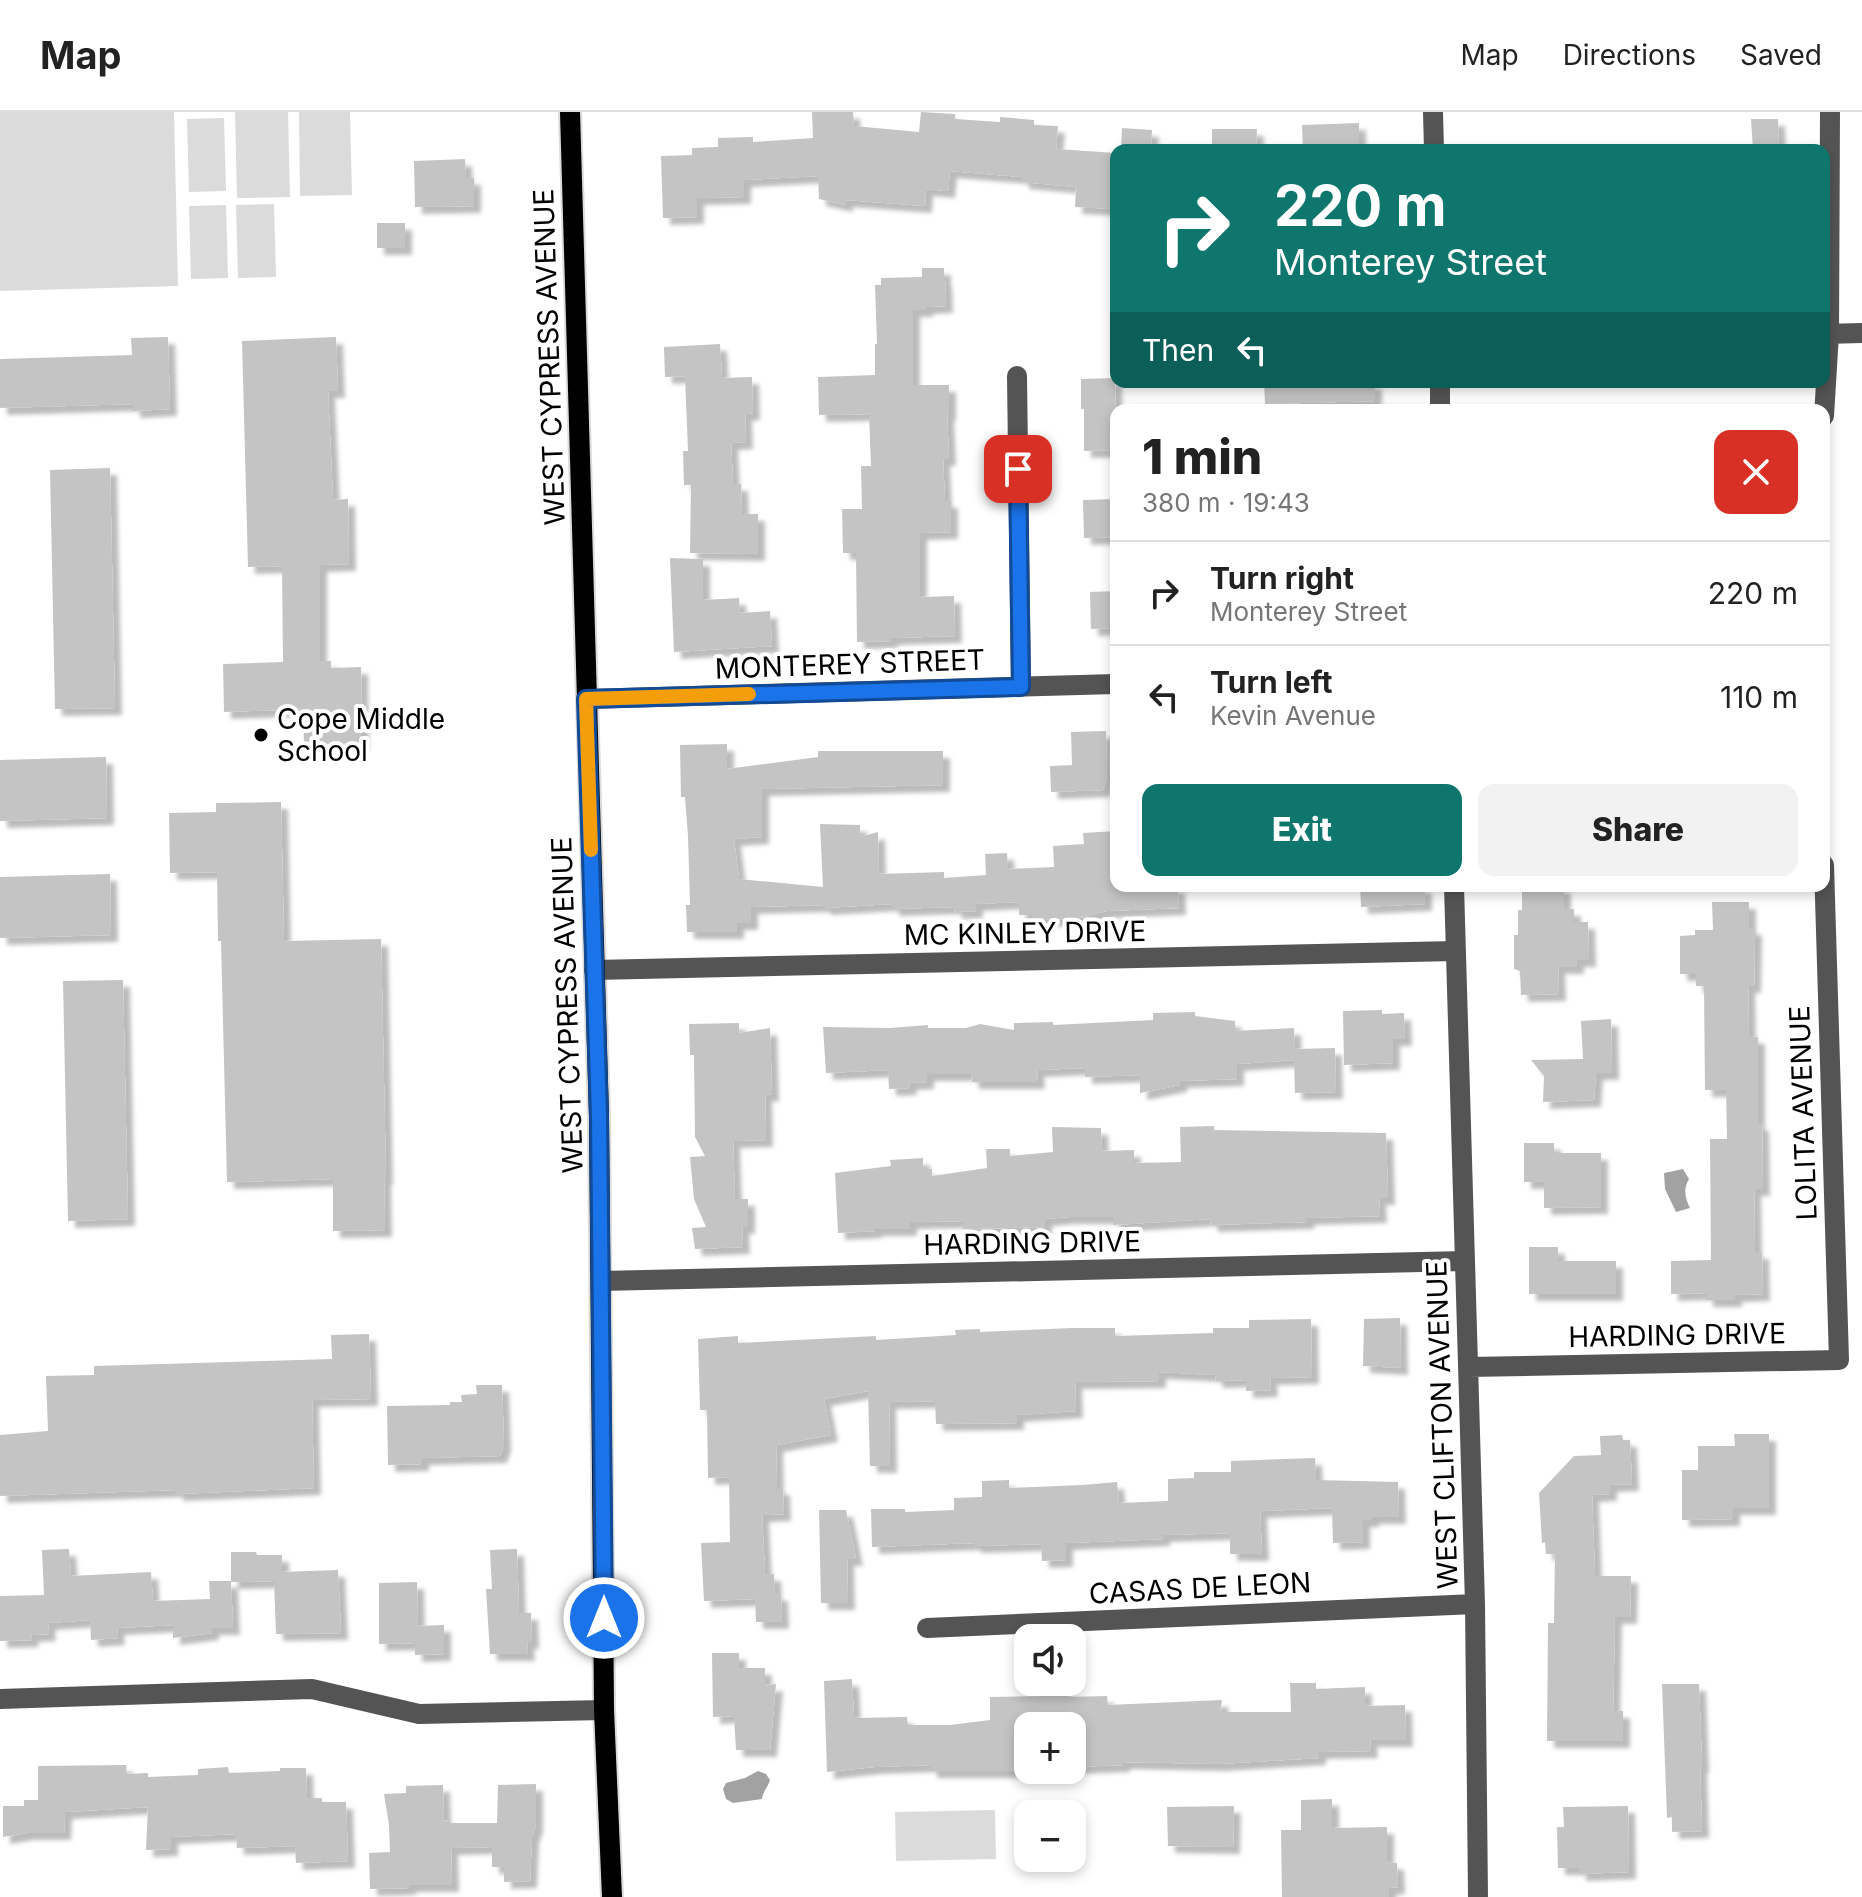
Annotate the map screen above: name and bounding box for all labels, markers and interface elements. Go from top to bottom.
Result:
text: Map [40,32,121,78]
text: Map [1460,38,1519,72]
text: Directions [1563,38,1696,72]
text: Saved [1740,38,1822,72]
text: 220 m [1274,172,1447,240]
icon: right [1142,176,1246,280]
street label: WEST CYPRESS AVENUE [526,188,572,526]
text: Monterey Street [1274,240,1547,284]
icon: left [1230,328,1274,372]
text: Then [1142,332,1214,368]
text: 1 min [1142,427,1262,486]
button: close [1714,430,1798,514]
pin [984,435,1052,503]
icon: arrive [996,447,1040,491]
text: 380 m · 19:43 [1142,487,1310,518]
text: Turn right [1210,560,1354,596]
icon: right [1142,571,1186,615]
text: 220 m [1708,575,1798,611]
text: Monterey Street [1210,596,1407,627]
street label: MONTEREY STREET [714,642,986,686]
text: Turn left [1210,664,1332,700]
icon: left [1142,675,1186,719]
text: 110 m [1720,679,1798,715]
text: Kevin Avenue [1210,700,1376,731]
place label: Cope Middle School [277,702,445,768]
marker: Cope Middle School [252,726,270,744]
button: Exit [1142,784,1462,876]
button: Share [1478,784,1798,876]
street label: WEST CYPRESS AVENUE [544,836,590,1174]
street label: MC KINLEY DRIVE [903,914,1147,952]
street label: LOLITA AVENUE [1782,1005,1824,1221]
street label: HARDING DRIVE [923,1224,1141,1262]
street label: WEST CLIFTON AVENUE [1419,1260,1465,1590]
street label: HARDING DRIVE [1568,1316,1786,1354]
street label: CASAS DE LEON [1088,1565,1312,1611]
position arrow [562,1576,646,1660]
map controls [1014,1624,1086,1872]
button: sound [1014,1624,1086,1696]
button: + [1014,1712,1086,1784]
button: − [1014,1800,1086,1872]

